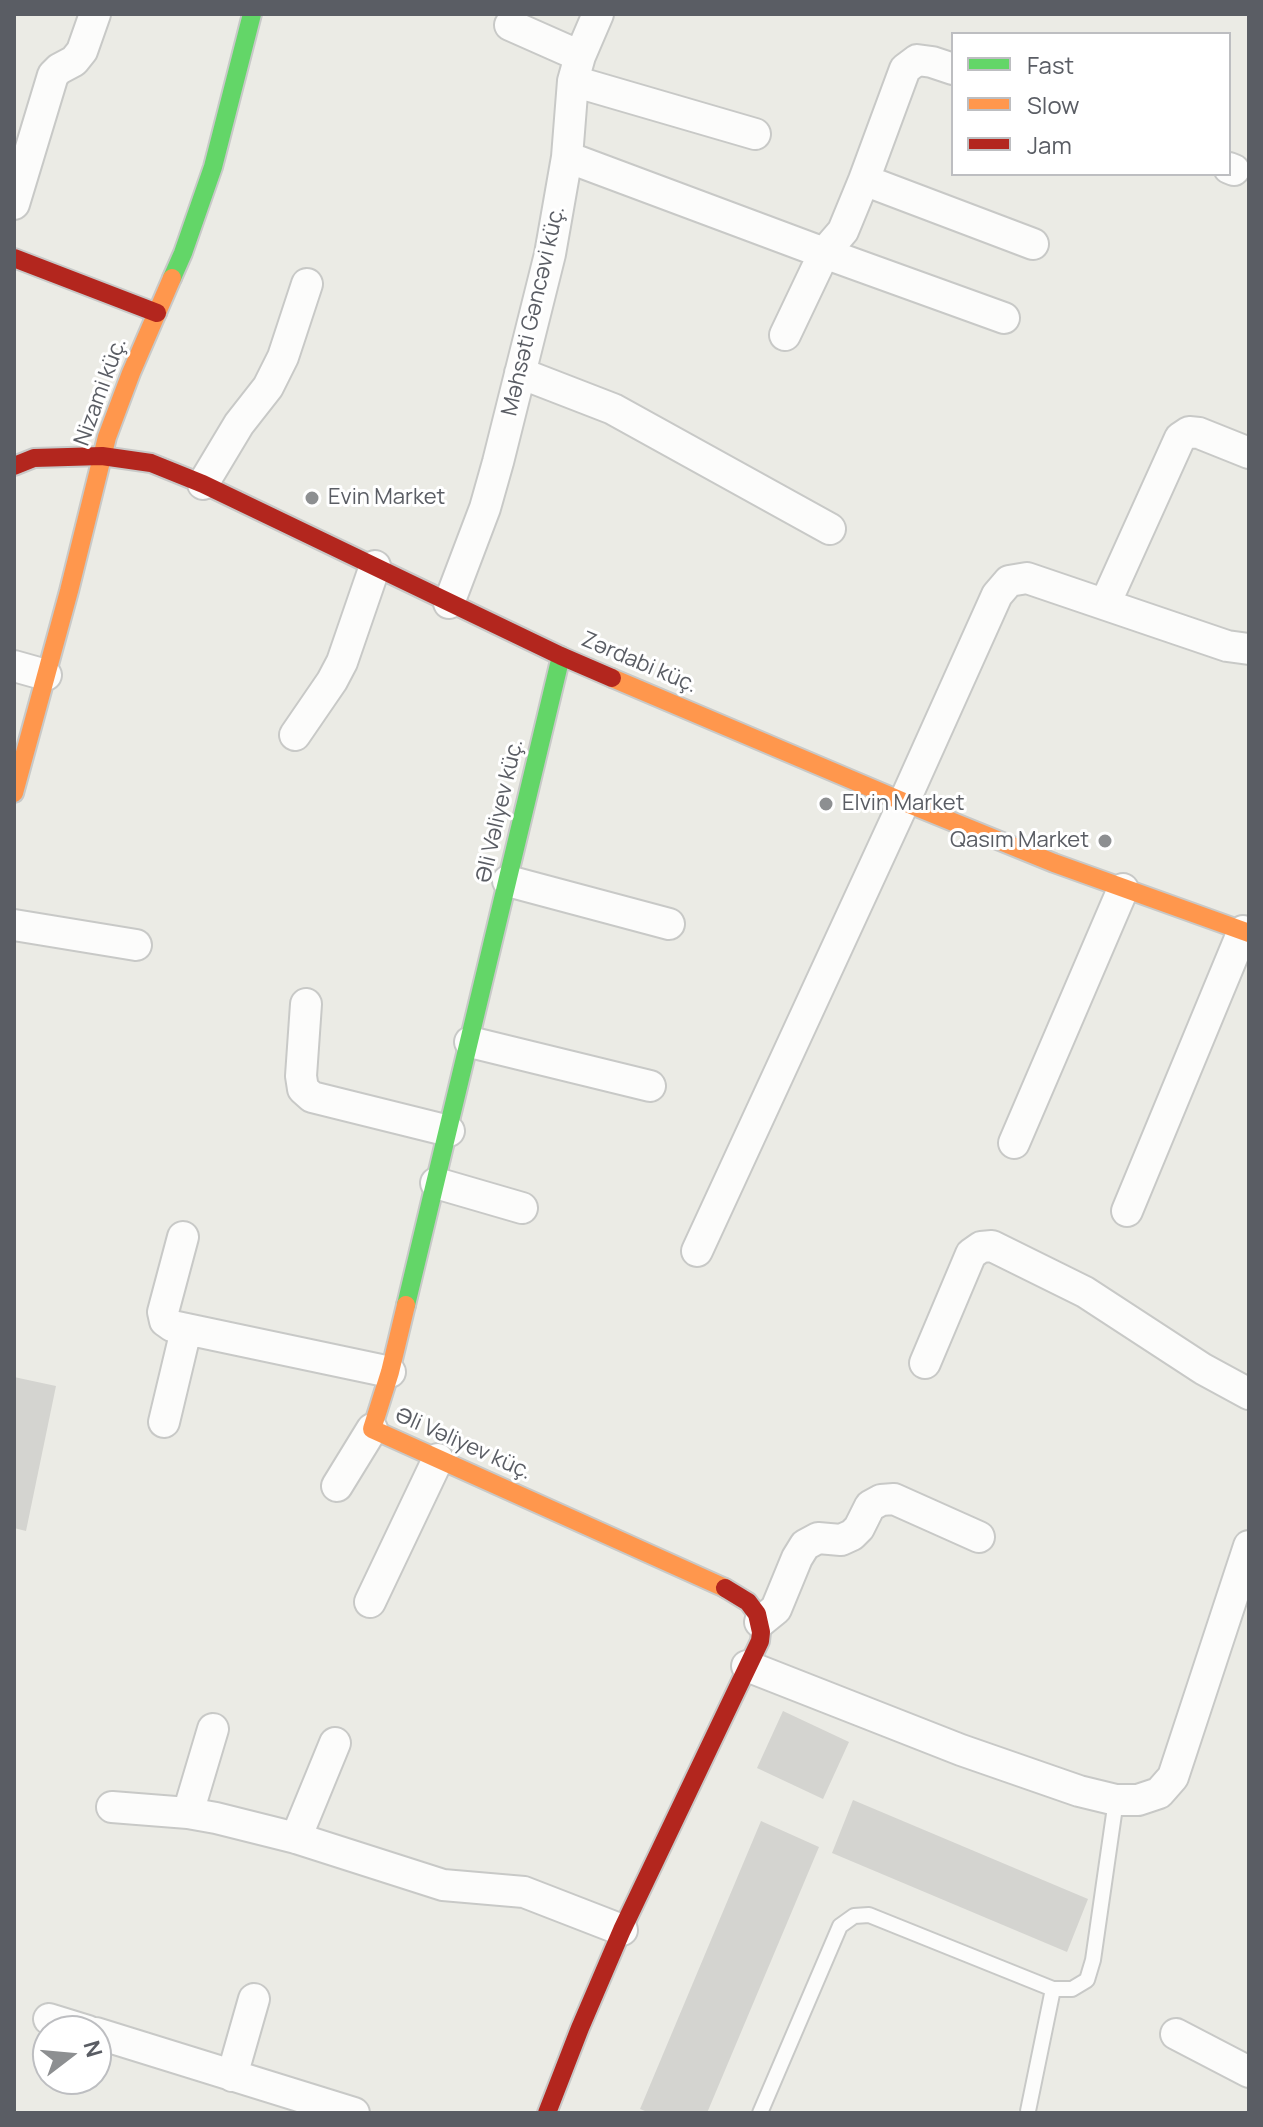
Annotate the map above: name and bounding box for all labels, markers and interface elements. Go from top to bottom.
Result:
legend [951,32,1231,176]
text: Fast [1027,48,1074,81]
text: Slow [1027,88,1080,121]
text: Jam [1027,128,1072,161]
street label: Məhsəti Gəncəvi küç. [497,203,571,419]
street label: Nizami küç. [69,334,133,450]
place label: Evin Market [328,485,445,511]
marker: Evin Market [303,489,321,507]
street label: Zərdabi küç. [577,627,701,699]
street label: Əli Vəliyev küç. [471,737,529,885]
place label: Elvin Market [842,791,964,817]
marker: Elvin Market [817,795,835,813]
place label: Qasım Market [950,828,1089,854]
marker: Qasım Market [1096,832,1114,850]
street label: Əli Vəliyev küç. [391,1402,535,1486]
north arrow [32,2015,112,2095]
text: N [77,2037,110,2061]

